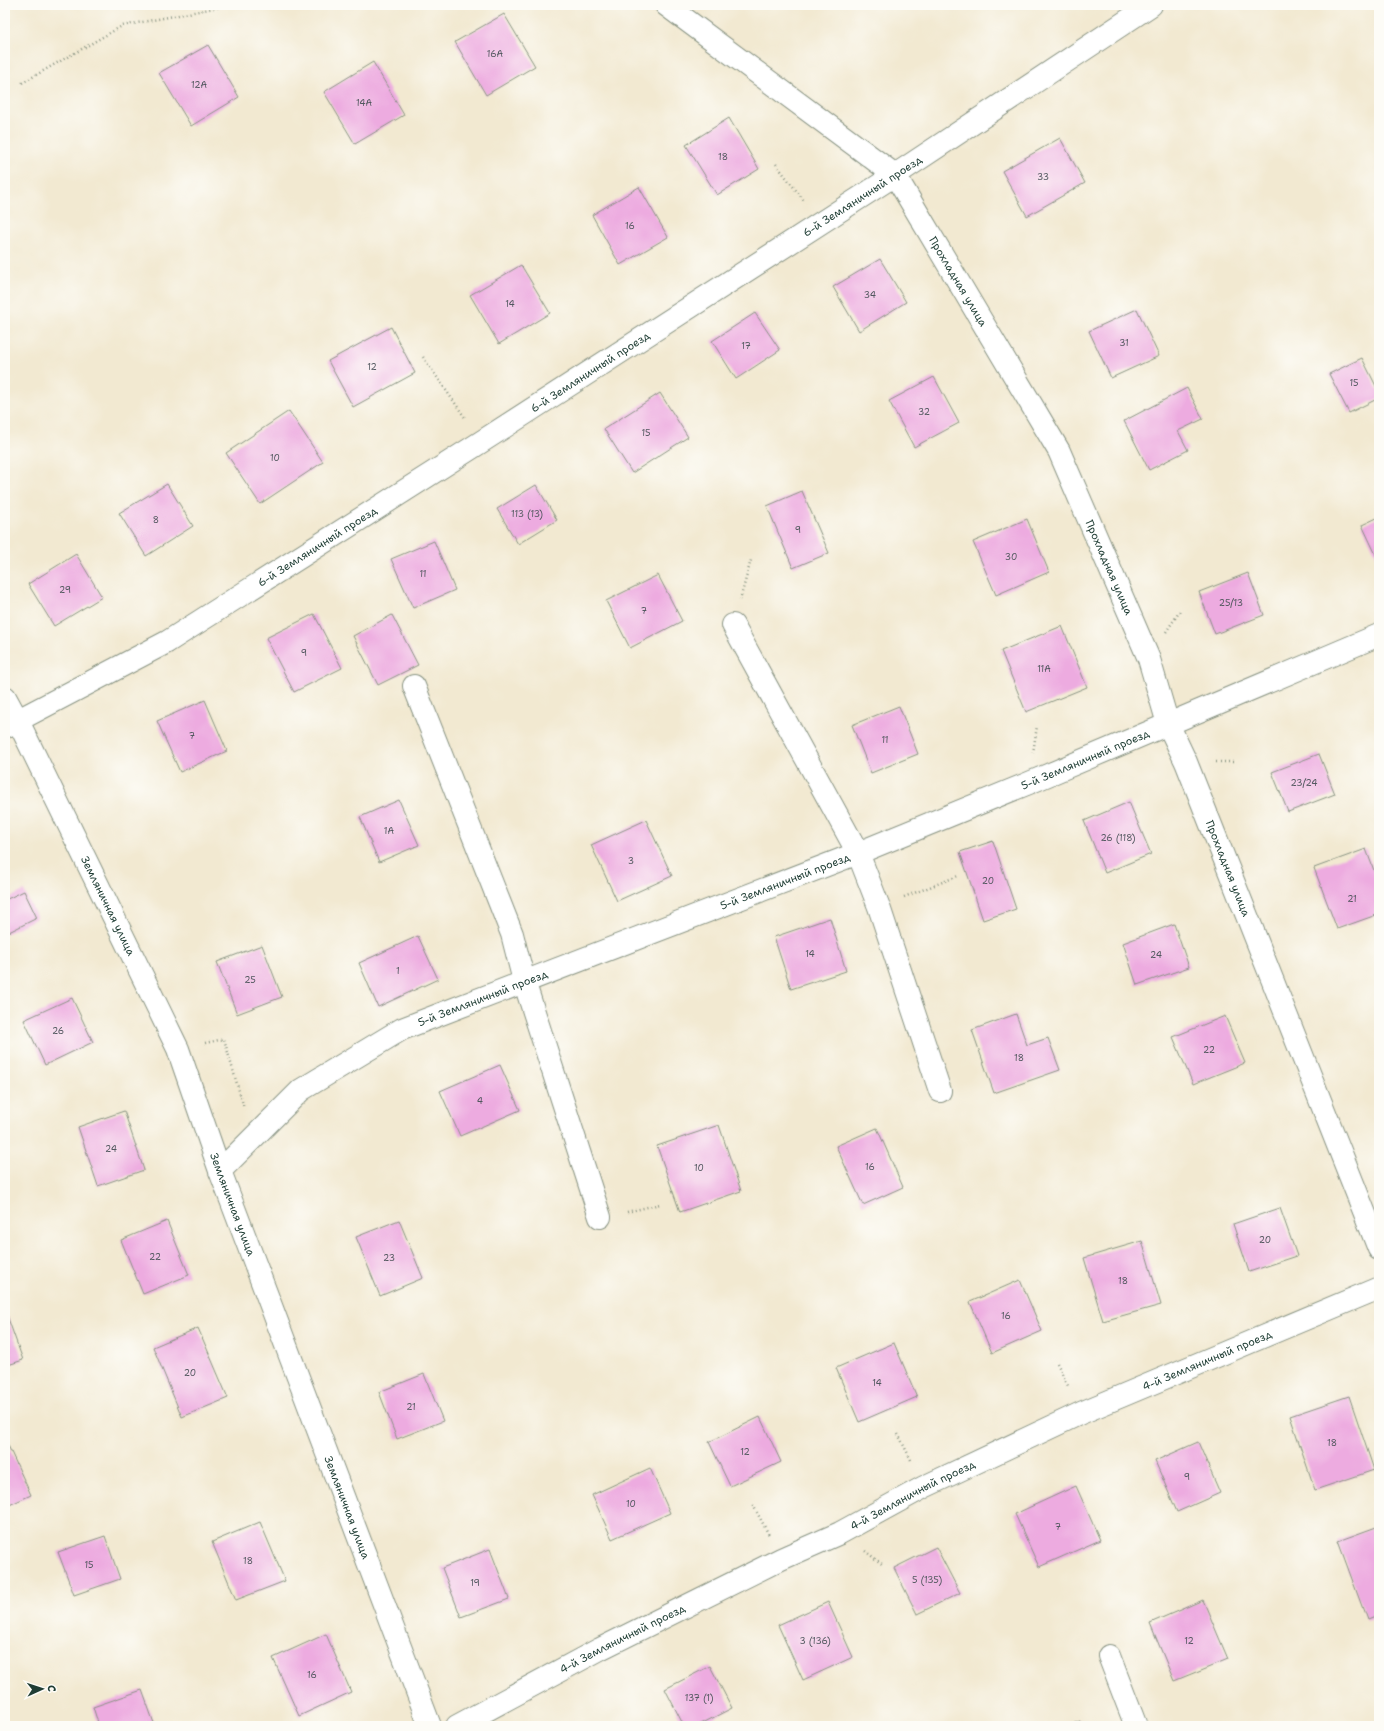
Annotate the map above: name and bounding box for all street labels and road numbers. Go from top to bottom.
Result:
street label: 6-й Земляничный проезд [800,152,925,240]
street label: Прохладная улица [925,234,990,330]
street label: 6-й Земляничный проезд [528,328,653,416]
street label: 6-й Земляничный проезд [255,503,380,590]
street label: Прохладная улица [1082,518,1136,618]
street label: 5-й Земляничный проезд [1019,726,1152,794]
street label: Прохладная улица [1202,818,1254,919]
street label: 5-й Земляничный проезд [718,850,852,914]
street label: Земляничная улица [77,854,138,959]
street label: 5-й Земляничный проезд [416,966,550,1030]
street label: Земляничная улица [206,1151,259,1258]
street label: 4-й Земляничный проезд [1140,1327,1274,1394]
street label: Земляничная улица [321,1454,373,1561]
street label: 4-й Земляничный проезд [848,1457,978,1534]
street label: 4-й Земляничный проезд [557,1601,688,1677]

